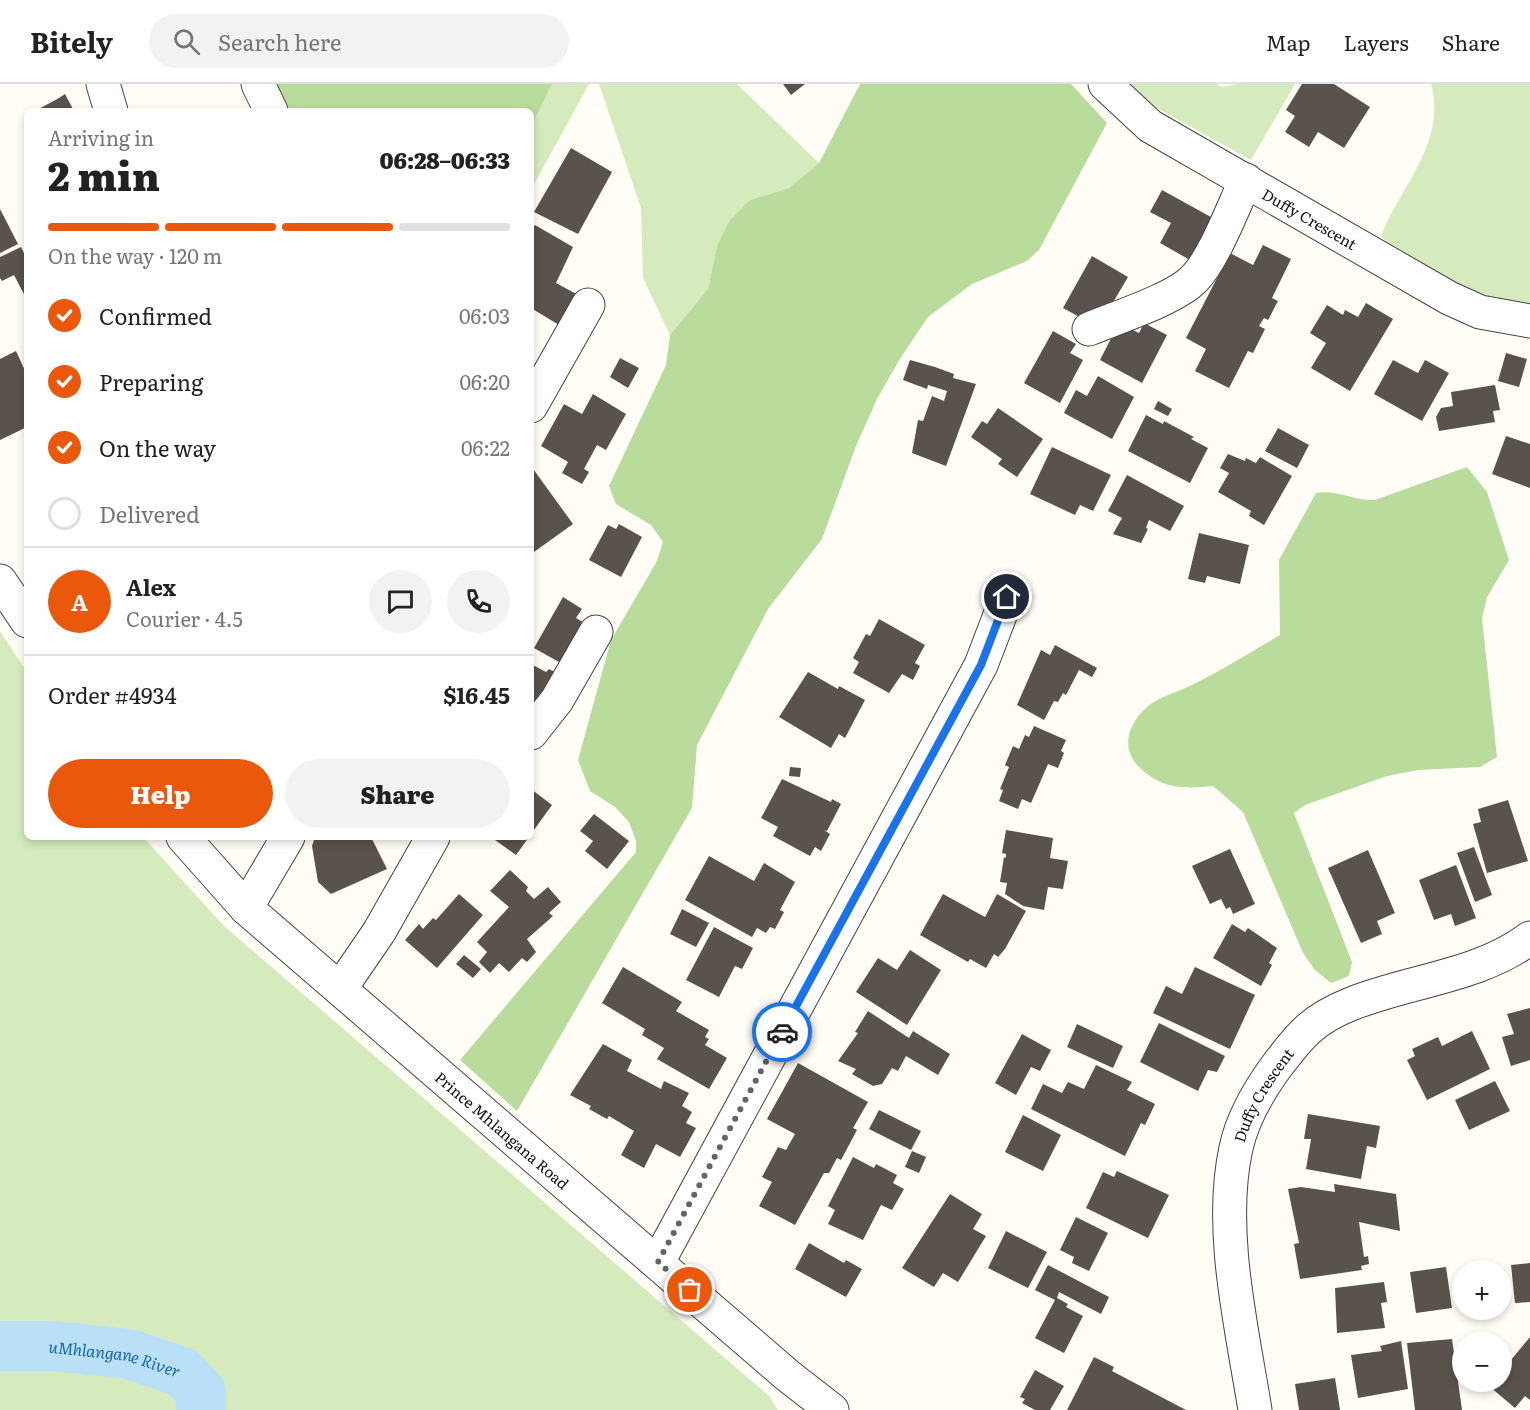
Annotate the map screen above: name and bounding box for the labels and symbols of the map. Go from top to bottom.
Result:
street label: Duffy Crescent [1258,182,1361,254]
pin [981,571,1032,622]
courier [752,1002,812,1062]
street label: Duffy Crescent [1227,1043,1298,1145]
street label: Prince Mhlangana Road [431,1065,575,1194]
pin [664,1264,715,1315]
water label: uMhlangane River [47,1334,184,1383]

